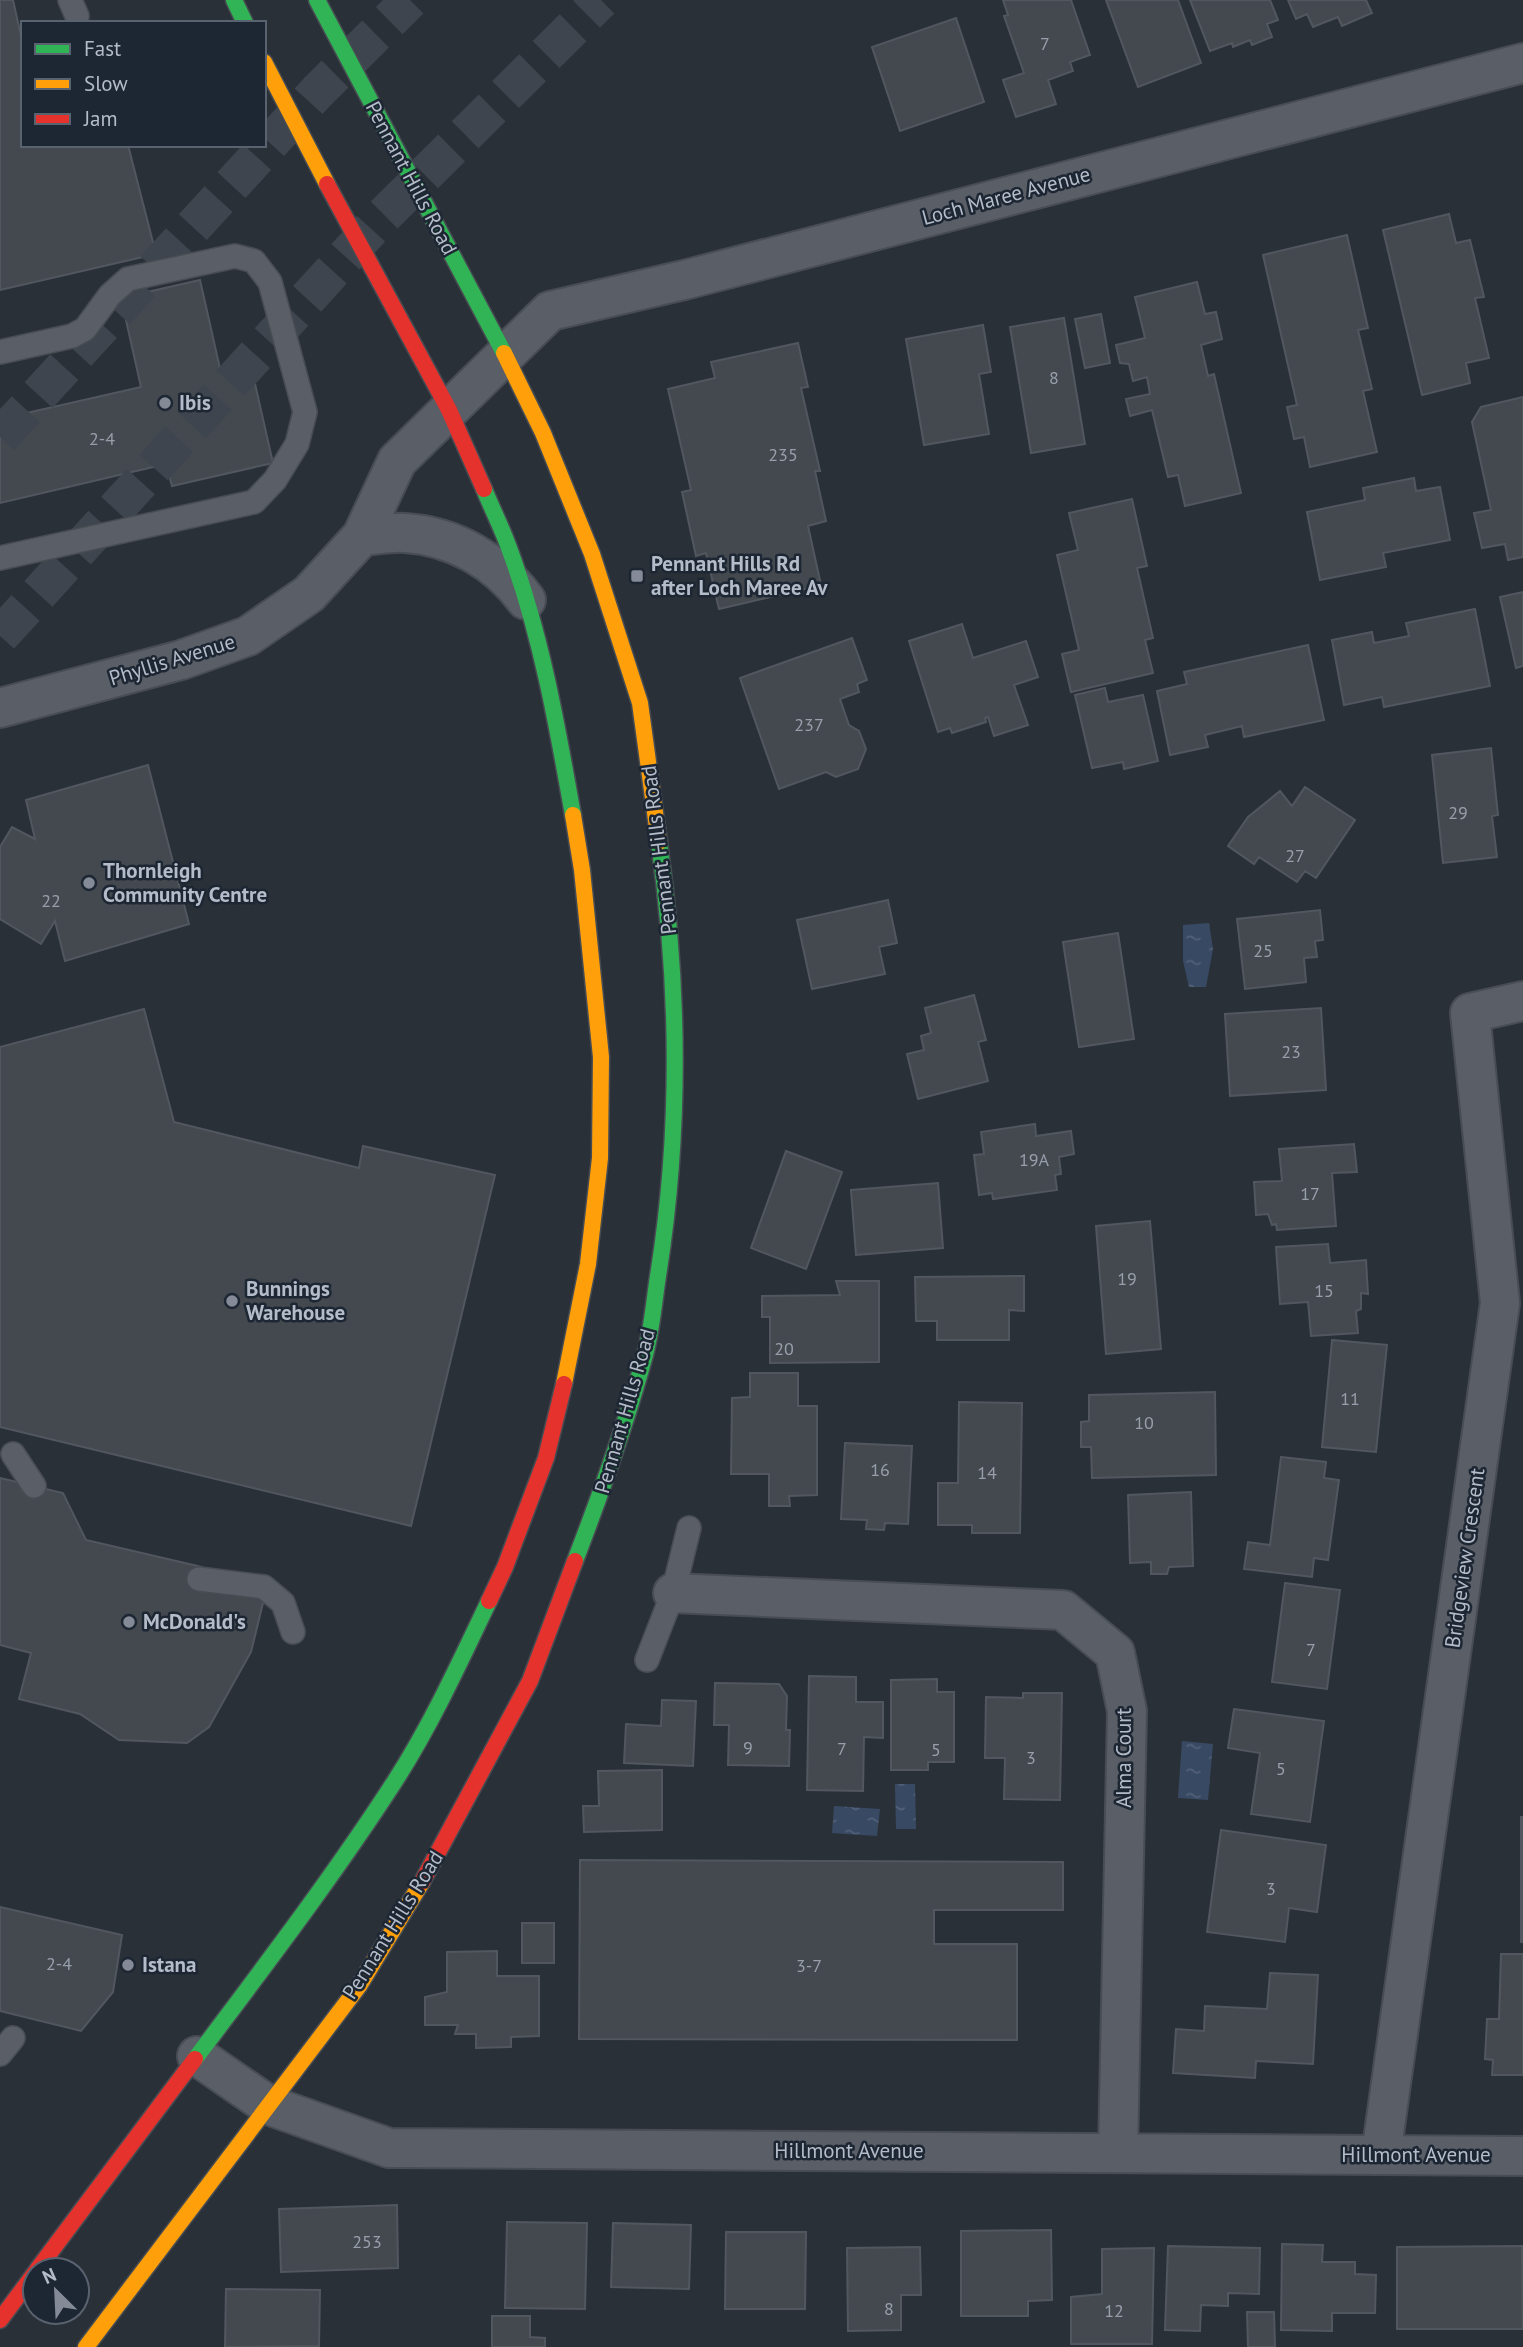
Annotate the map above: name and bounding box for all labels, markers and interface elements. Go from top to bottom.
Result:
legend [21,21,266,147]
house number: 7 [1040,32,1050,55]
text: Fast [84,35,121,62]
text: Slow [84,70,128,97]
street label: Pennant Hills Road [360,96,463,259]
text: Jam [83,105,118,132]
street label: Loch Maree Avenue [919,160,1093,231]
house number: 8 [1049,366,1059,389]
place label: Ibis [179,389,211,416]
marker: Ibis [157,395,173,411]
house number: 2-4 [89,427,115,450]
house number: 235 [768,443,798,466]
place label: Pennant Hills Rd after Loch Maree Av [651,550,829,601]
marker: Pennant Hills Rd after Loch Maree Av [629,568,645,584]
street label: Phyllis Avenue [106,628,238,691]
house number: 237 [794,713,824,736]
street label: Pennant Hills Road [635,764,682,936]
house number: 29 [1448,801,1468,824]
house number: 27 [1285,844,1305,867]
place label: Thornleigh Community Centre [103,857,267,908]
marker: Thornleigh Community Centre [81,875,97,891]
house number: 22 [41,889,61,912]
house number: 25 [1253,939,1273,962]
house number: 23 [1281,1040,1301,1063]
house number: 19A [1019,1148,1050,1171]
house number: 17 [1300,1182,1320,1205]
house number: 19 [1117,1267,1137,1290]
place label: Bunnings Warehouse [246,1275,345,1326]
house number: 15 [1314,1279,1334,1302]
marker: Bunnings Warehouse [224,1293,240,1309]
street label: Pennant Hills Road [588,1325,661,1496]
house number: 20 [774,1337,794,1360]
house number: 11 [1340,1387,1360,1410]
house number: 10 [1134,1411,1154,1434]
house number: 16 [870,1458,890,1481]
house number: 14 [977,1461,997,1484]
street label: Bridgeview Crescent [1439,1466,1490,1649]
place label: McDonald's [143,1608,246,1635]
marker: McDonald's [121,1614,137,1630]
house number: 7 [1306,1638,1316,1661]
street label: Alma Court [1110,1708,1137,1808]
house number: 9 [743,1736,753,1759]
house number: 7 [837,1737,847,1760]
house number: 5 [931,1738,941,1761]
house number: 3 [1026,1746,1036,1769]
house number: 5 [1276,1757,1286,1780]
street label: Pennant Hills Road [336,1845,449,2004]
house number: 3 [1266,1877,1276,1900]
place label: Istana [142,1951,196,1978]
house number: 2-4 [46,1952,72,1975]
house number: 3-7 [796,1954,822,1977]
marker: Istana [120,1957,136,1973]
street label: Hillmont Avenue [774,2137,924,2164]
street label: Hillmont Avenue [1341,2141,1491,2168]
house number: 253 [352,2230,382,2253]
north arrow [21,2256,91,2326]
text: N [39,2262,60,2289]
house number: 8 [884,2297,894,2320]
house number: 12 [1104,2299,1124,2322]

